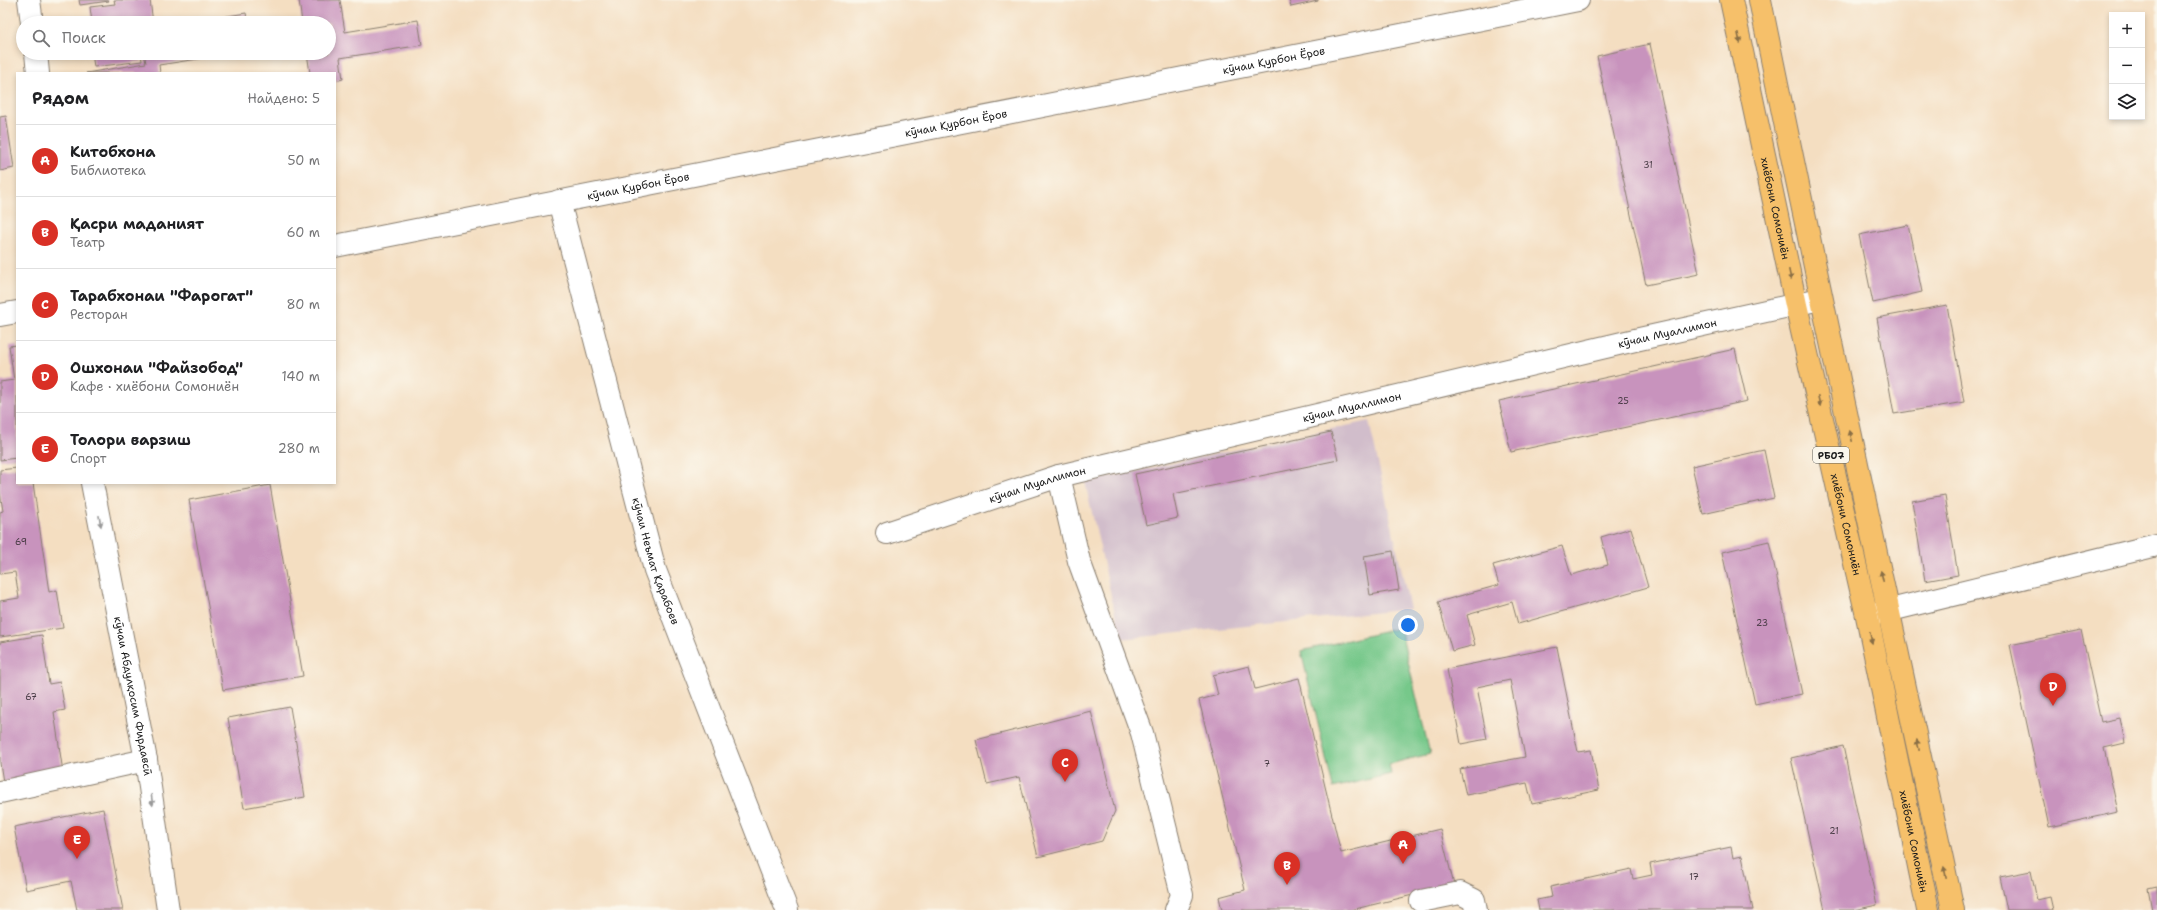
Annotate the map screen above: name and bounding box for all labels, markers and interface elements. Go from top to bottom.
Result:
map controls [2109,12,2145,120]
button: + [2109,12,2145,48]
search box [16,16,336,60]
icon: search [30,27,52,49]
text: Поиск [62,28,106,48]
one-way arrow [1736,32,1742,44]
street label: кӯчаи Қурбон Ёров [1221,43,1326,78]
button: − [2109,48,2145,84]
button: layers [2109,84,2145,120]
text: Рядом [32,87,89,109]
text: Найдено: 5 [247,90,320,107]
street label: кӯчаи Қурбон Ёров [904,106,1009,141]
text: Китобхона [70,142,155,162]
text: A [40,152,50,169]
text: 50 m [287,152,320,169]
street label: хиёбони Сомониён [1757,156,1794,261]
house number: 31 [1643,159,1653,171]
text: Библиотека [70,162,146,179]
street label: кӯчаи Қурбон Ёров [586,169,691,203]
text: Қасри маданият [70,214,204,234]
text: B [41,224,49,241]
text: 60 m [287,224,320,241]
text: Театр [70,234,105,251]
one-way arrow [1787,269,1793,281]
text: Тарабхонаи "Фарогат" [70,286,253,306]
text: C [41,296,49,313]
text: 80 m [286,296,320,313]
text: Ресторан [70,306,128,323]
street label: кӯчаи Муаллимон [1616,315,1718,351]
text: Ошхонаи "Файзобод" [70,358,243,378]
text: D [40,368,50,385]
text: 140 m [281,368,320,385]
text: Кафе · хиёбони Сомониён [70,378,239,395]
street label: кӯчаи Муаллимон [1301,388,1402,426]
house number: 25 [1617,395,1629,407]
one-way arrow [1817,395,1823,408]
text: Толори варзиш [70,430,191,450]
one-way arrow [1848,430,1854,442]
text: E [41,440,49,457]
text: 280 m [278,440,320,457]
road number: РБ07 [1813,447,1849,463]
text: Спорт [70,450,106,467]
street label: кӯчаи Муаллимон [987,462,1087,506]
street label: хиёбони Сомониён [1827,472,1865,577]
street label: кӯчаи Неъмат Қарабоев [629,496,683,627]
one-way arrow [97,515,103,527]
house number: 69 [15,536,27,548]
one-way arrow [1879,570,1885,583]
street label: кӯчаи Абдулқосим Фирдавсӣ [111,615,156,777]
your location [1398,615,1418,635]
house number: 23 [1756,617,1768,629]
one-way arrow [1868,632,1874,644]
pin: D [2040,673,2066,706]
house number: 67 [25,691,37,703]
one-way arrow [1914,739,1920,751]
pin: C [1052,749,1078,782]
house number: 7 [1264,758,1270,770]
street label: хиёбони Сомониён [1896,789,1932,894]
one-way arrow [149,794,155,806]
house number: 21 [1829,825,1839,837]
pin: E [64,826,90,859]
pin: A [1390,831,1416,864]
pin: B [1274,852,1300,885]
one-way arrow [1942,866,1948,878]
house number: 17 [1689,871,1699,883]

